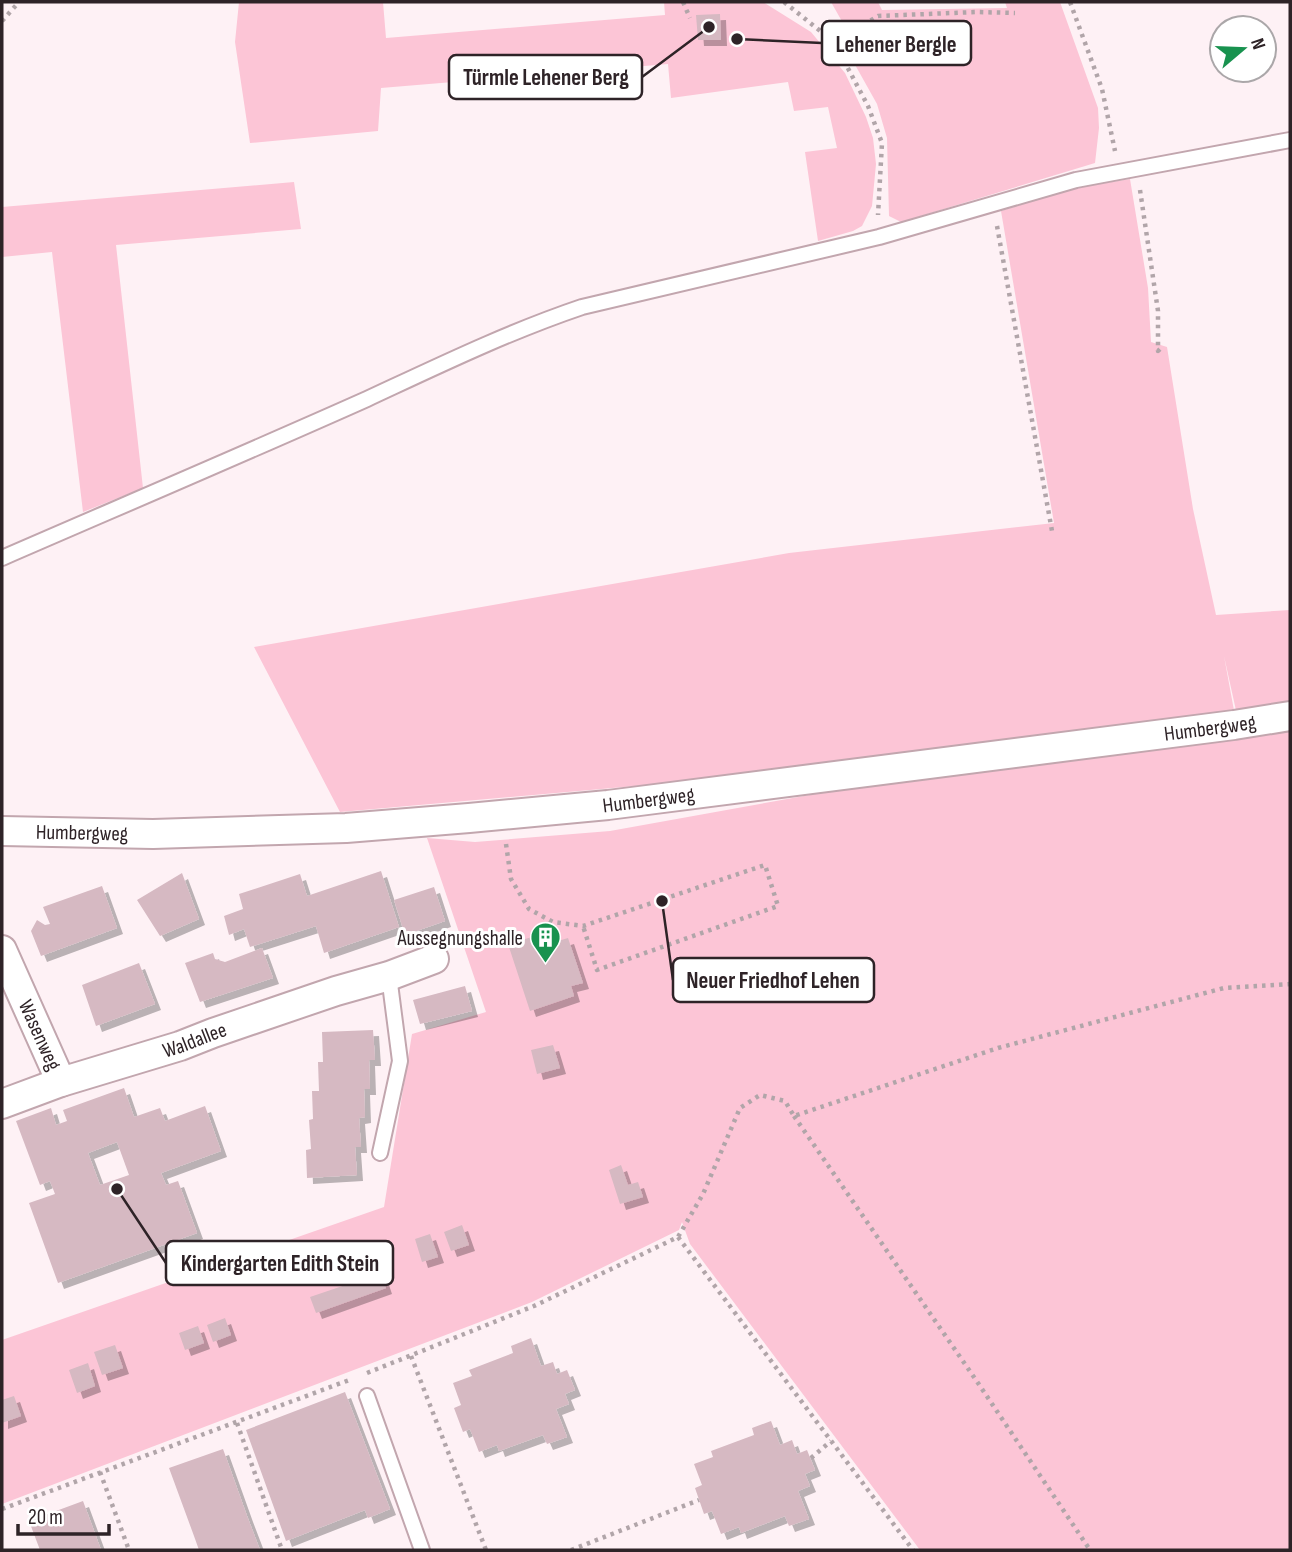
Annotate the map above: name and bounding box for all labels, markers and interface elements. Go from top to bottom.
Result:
north arrow [1208,14,1278,84]
callout: Lehener Bergle [822,21,971,65]
text: Lehener Bergle [835,31,957,59]
text: N [1245,35,1270,52]
callout: Türmle Lehener Berg [449,55,642,99]
text: Türmle Lehener Berg [463,64,629,92]
street label: Humbergweg [1163,709,1258,746]
street label: Humbergweg [601,782,696,818]
street label: Humbergweg [36,819,128,846]
building icon: Aussegnungshalle [529,921,563,965]
place label: Aussegnungshalle [397,926,523,951]
callout: Neuer Friedhof Lehen [673,958,874,1002]
text: Neuer Friedhof Lehen [686,967,860,995]
street label: Wasenweg [13,996,67,1074]
street label: Waldallee [159,1017,230,1063]
callout: Kindergarten Edith Stein [166,1241,393,1285]
text: Kindergarten Edith Stein [181,1250,379,1278]
scale bar [18,1492,108,1536]
text: 20 m [28,1505,63,1530]

